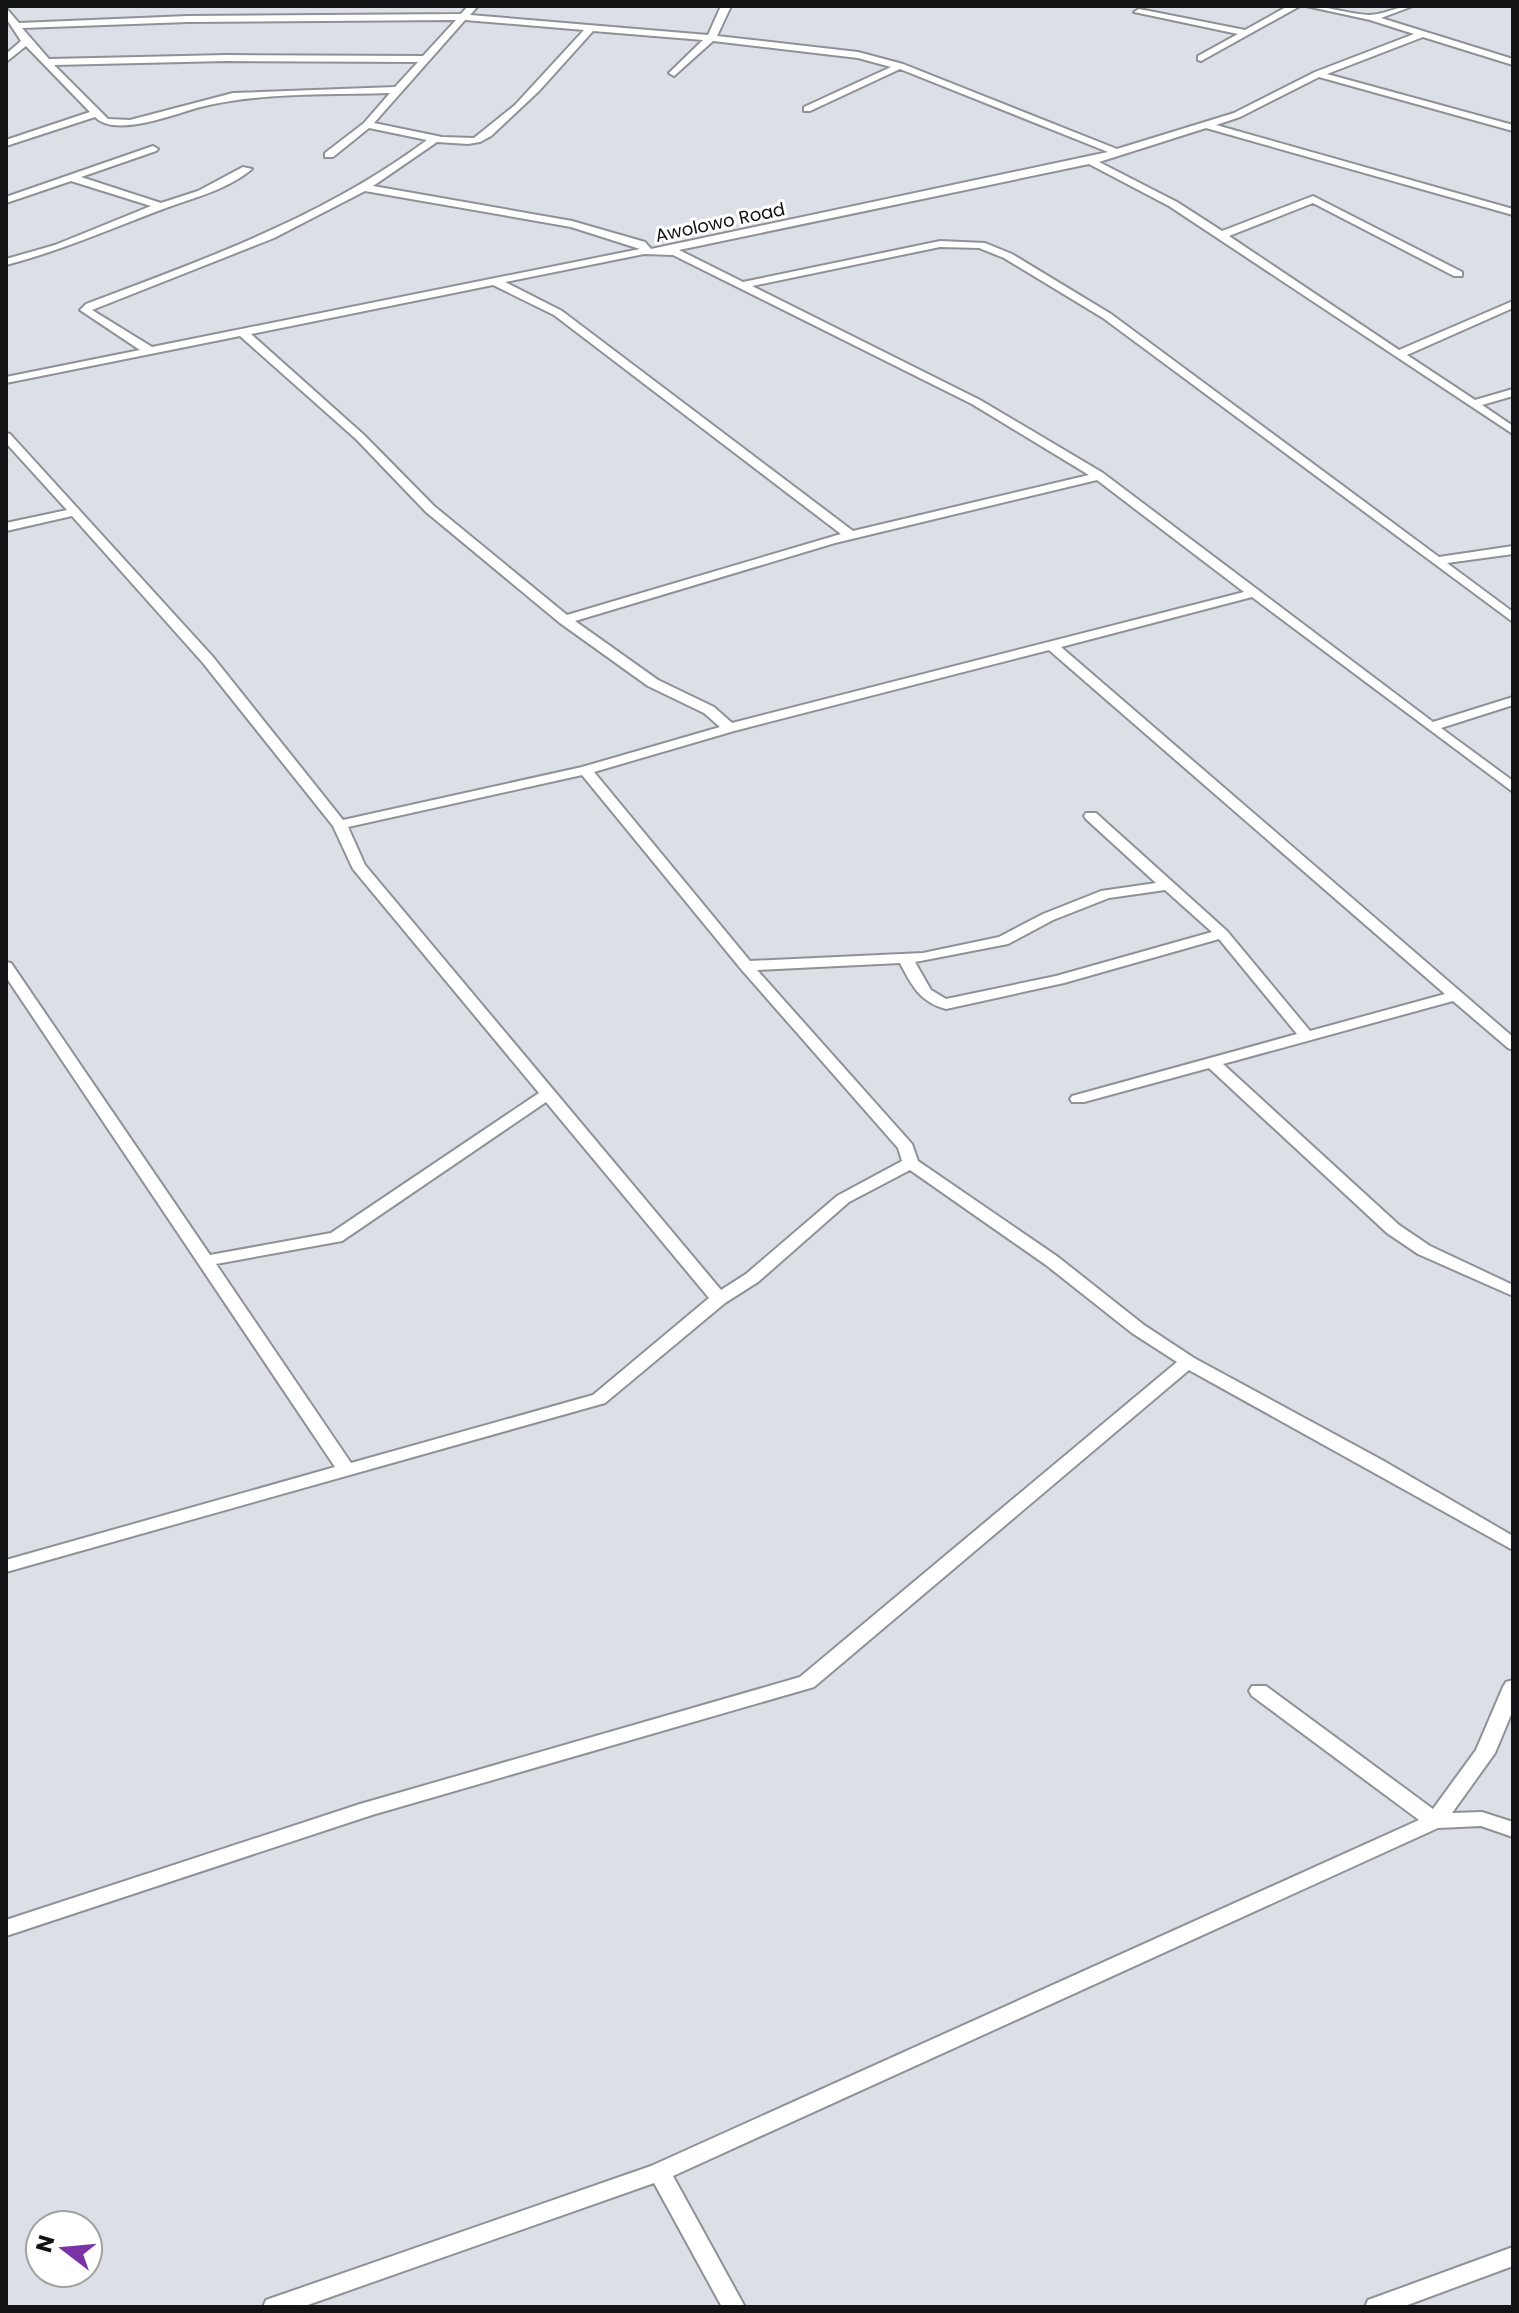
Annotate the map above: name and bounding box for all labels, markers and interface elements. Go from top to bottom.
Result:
street label: Awolowo Road [653,196,787,248]
north arrow [24,2209,104,2289]
text: N [28,2231,62,2256]

